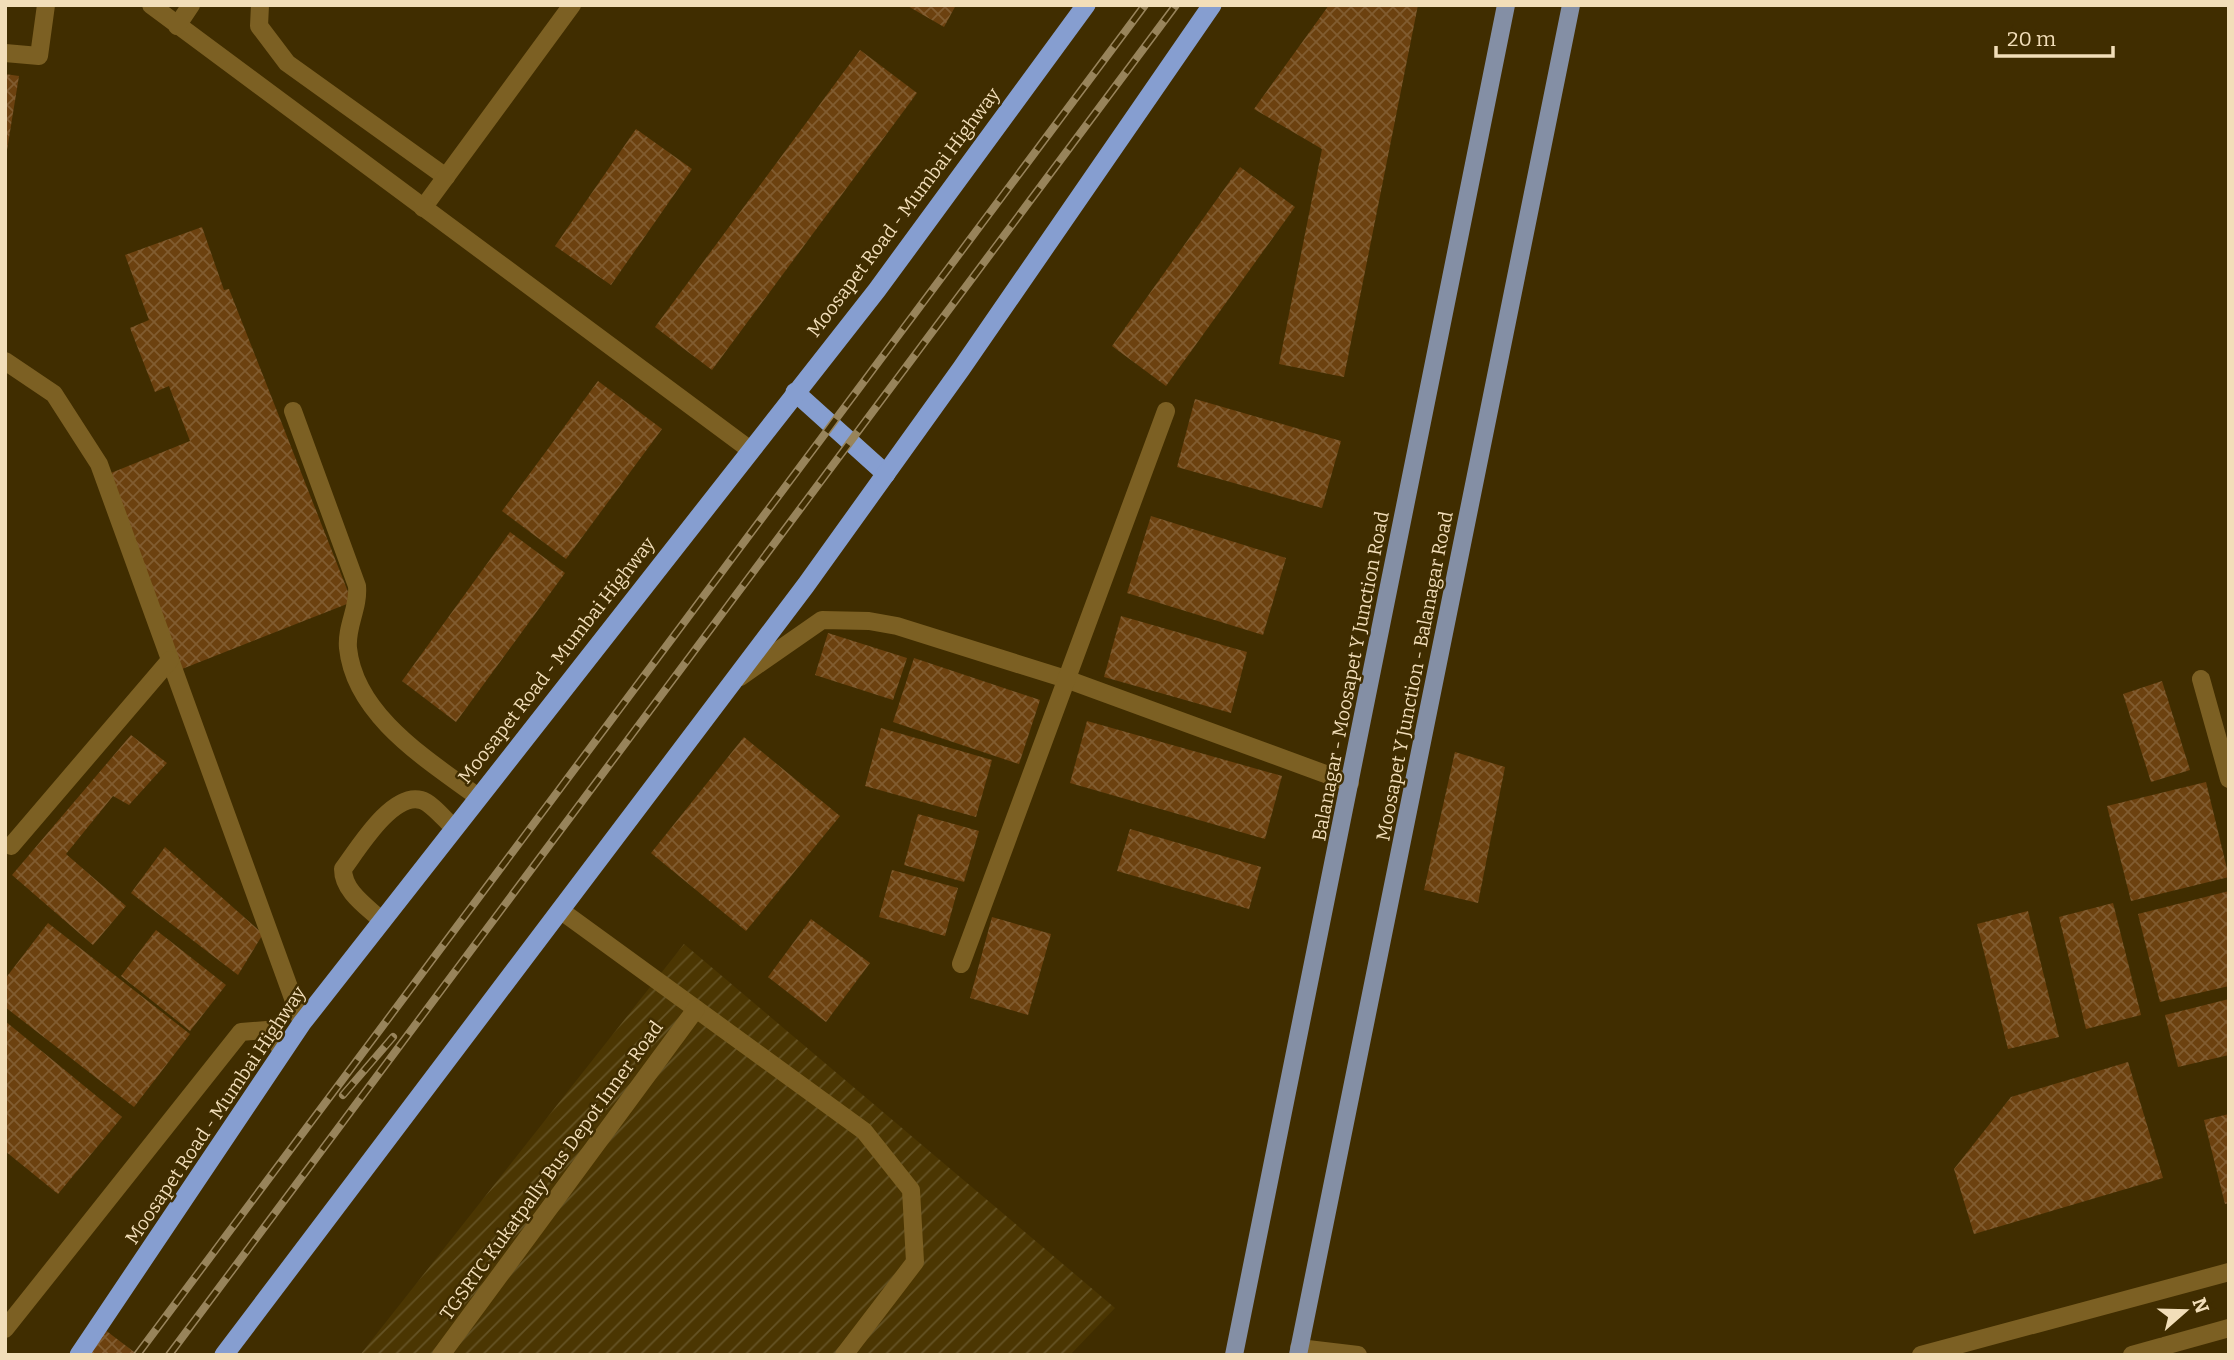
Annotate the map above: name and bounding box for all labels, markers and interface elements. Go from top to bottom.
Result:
scale bar [1996,14,2113,58]
text: 20 m [2007,26,2056,52]
street label: Moosapet Road - Mumbai Highway [802,82,1005,341]
street label: Balanagar - Moosapet Y Junction Road [1307,509,1394,843]
street label: Moosapet Y Junction - Balanagar Road [1371,509,1458,843]
street label: Moosapet Road - Mumbai Highway [453,532,660,788]
street label: Moosapet Road - Mumbai Highway [120,981,311,1249]
street label: TGSRTC Kukatpally Bus Depot Inner Road [435,1016,668,1324]
north arrow [2150,1276,2220,1346]
text: N [2187,1295,2214,1316]

